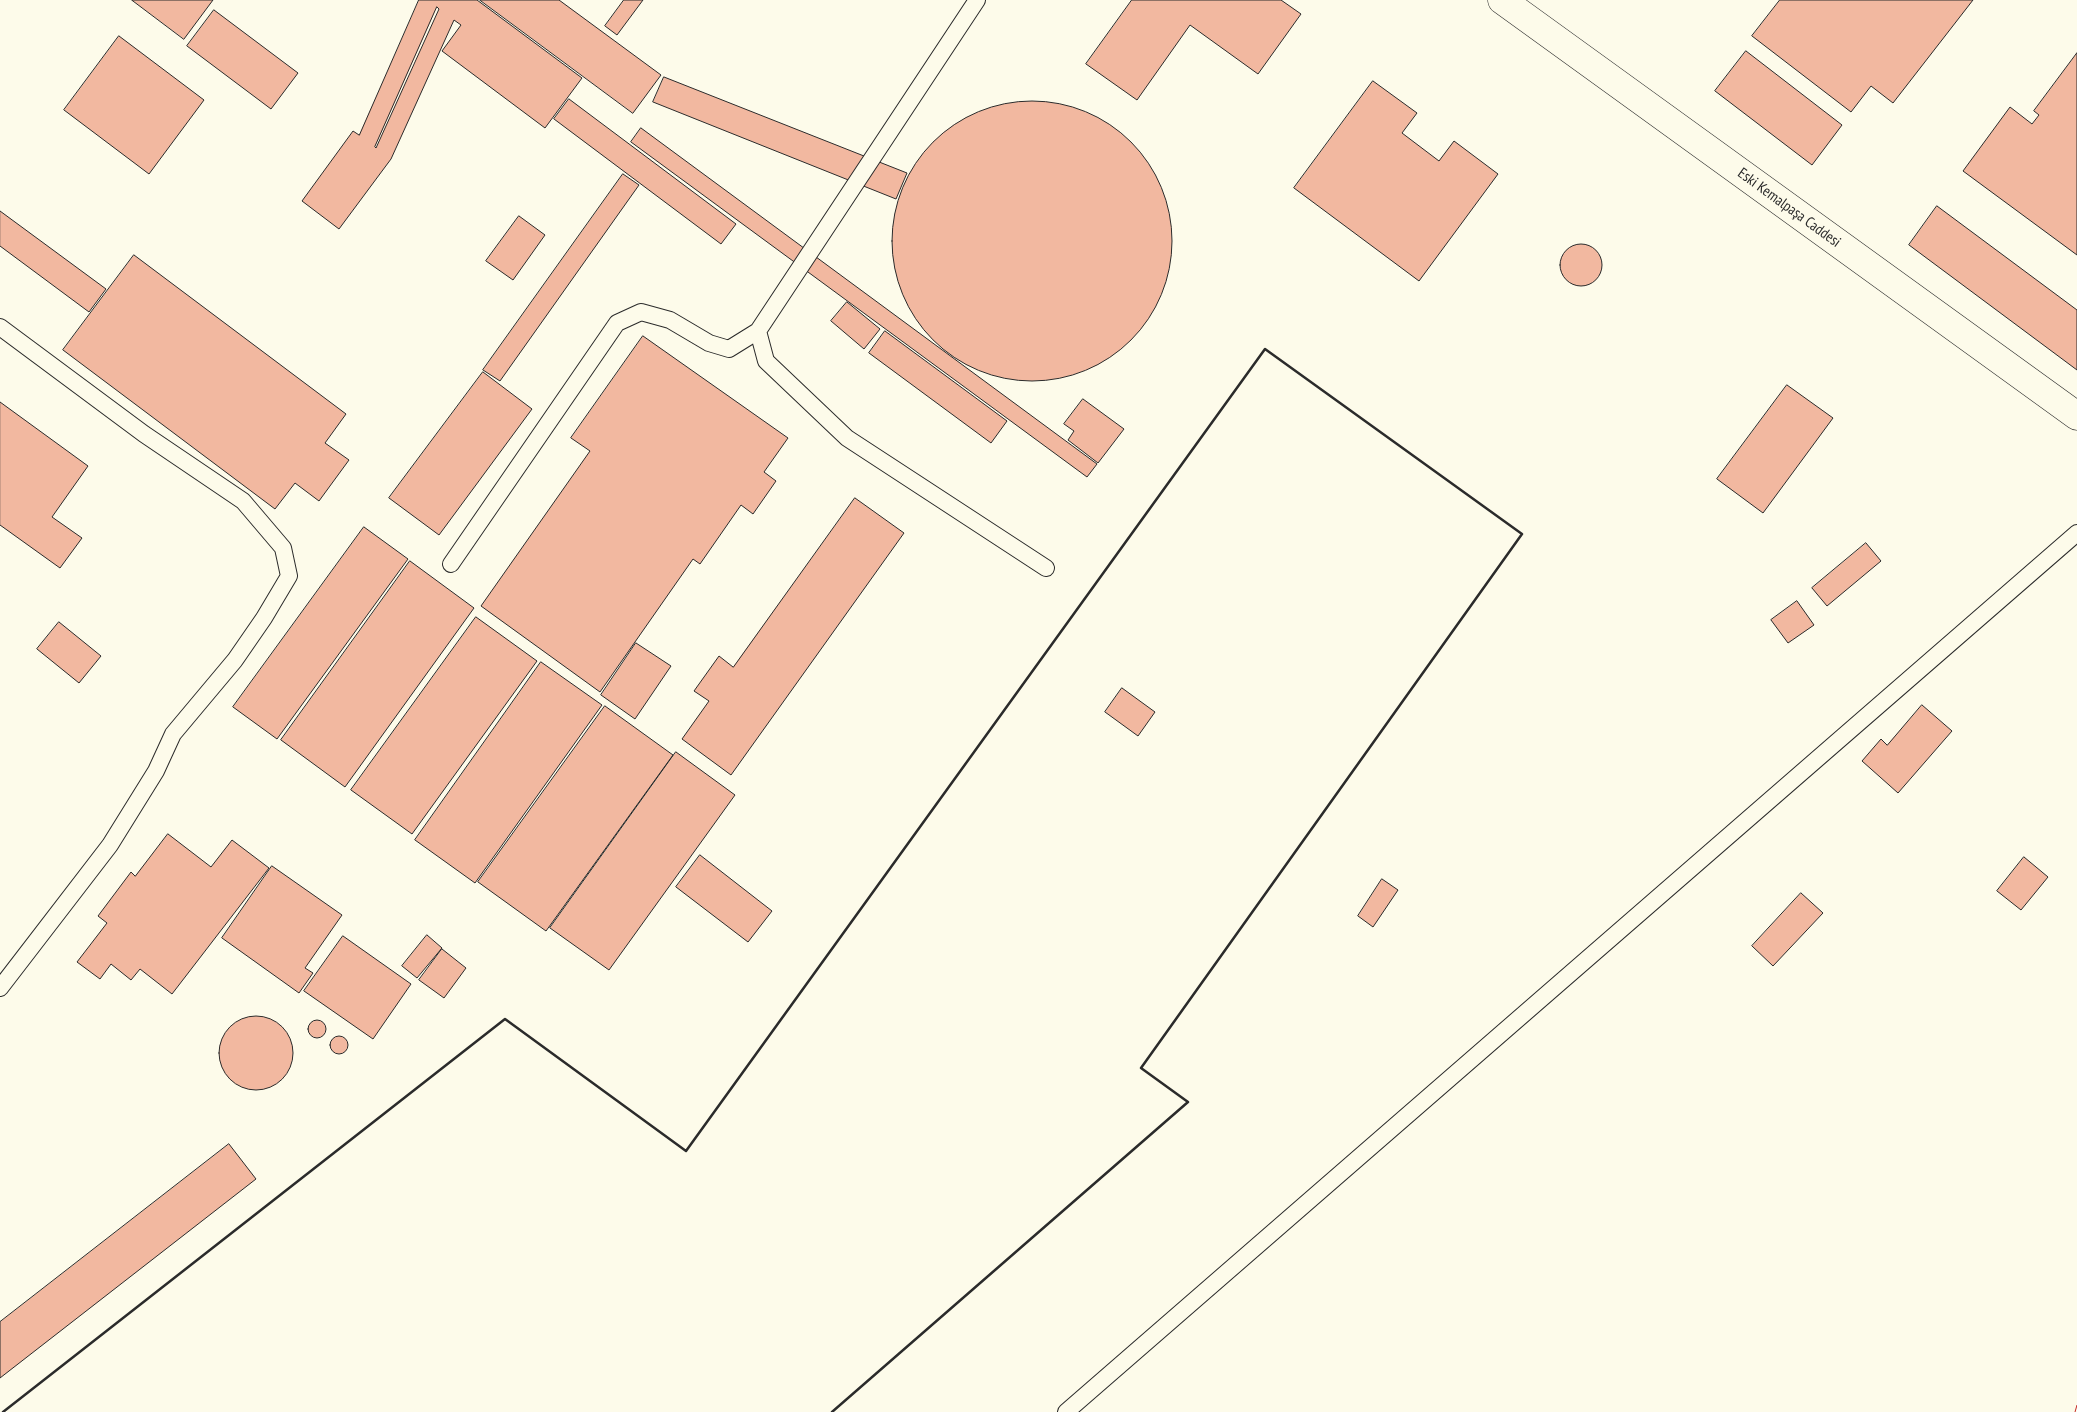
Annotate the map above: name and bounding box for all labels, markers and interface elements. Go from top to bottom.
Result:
street label: Eski Kemalpaşa Caddesi [1734,165,1844,251]

